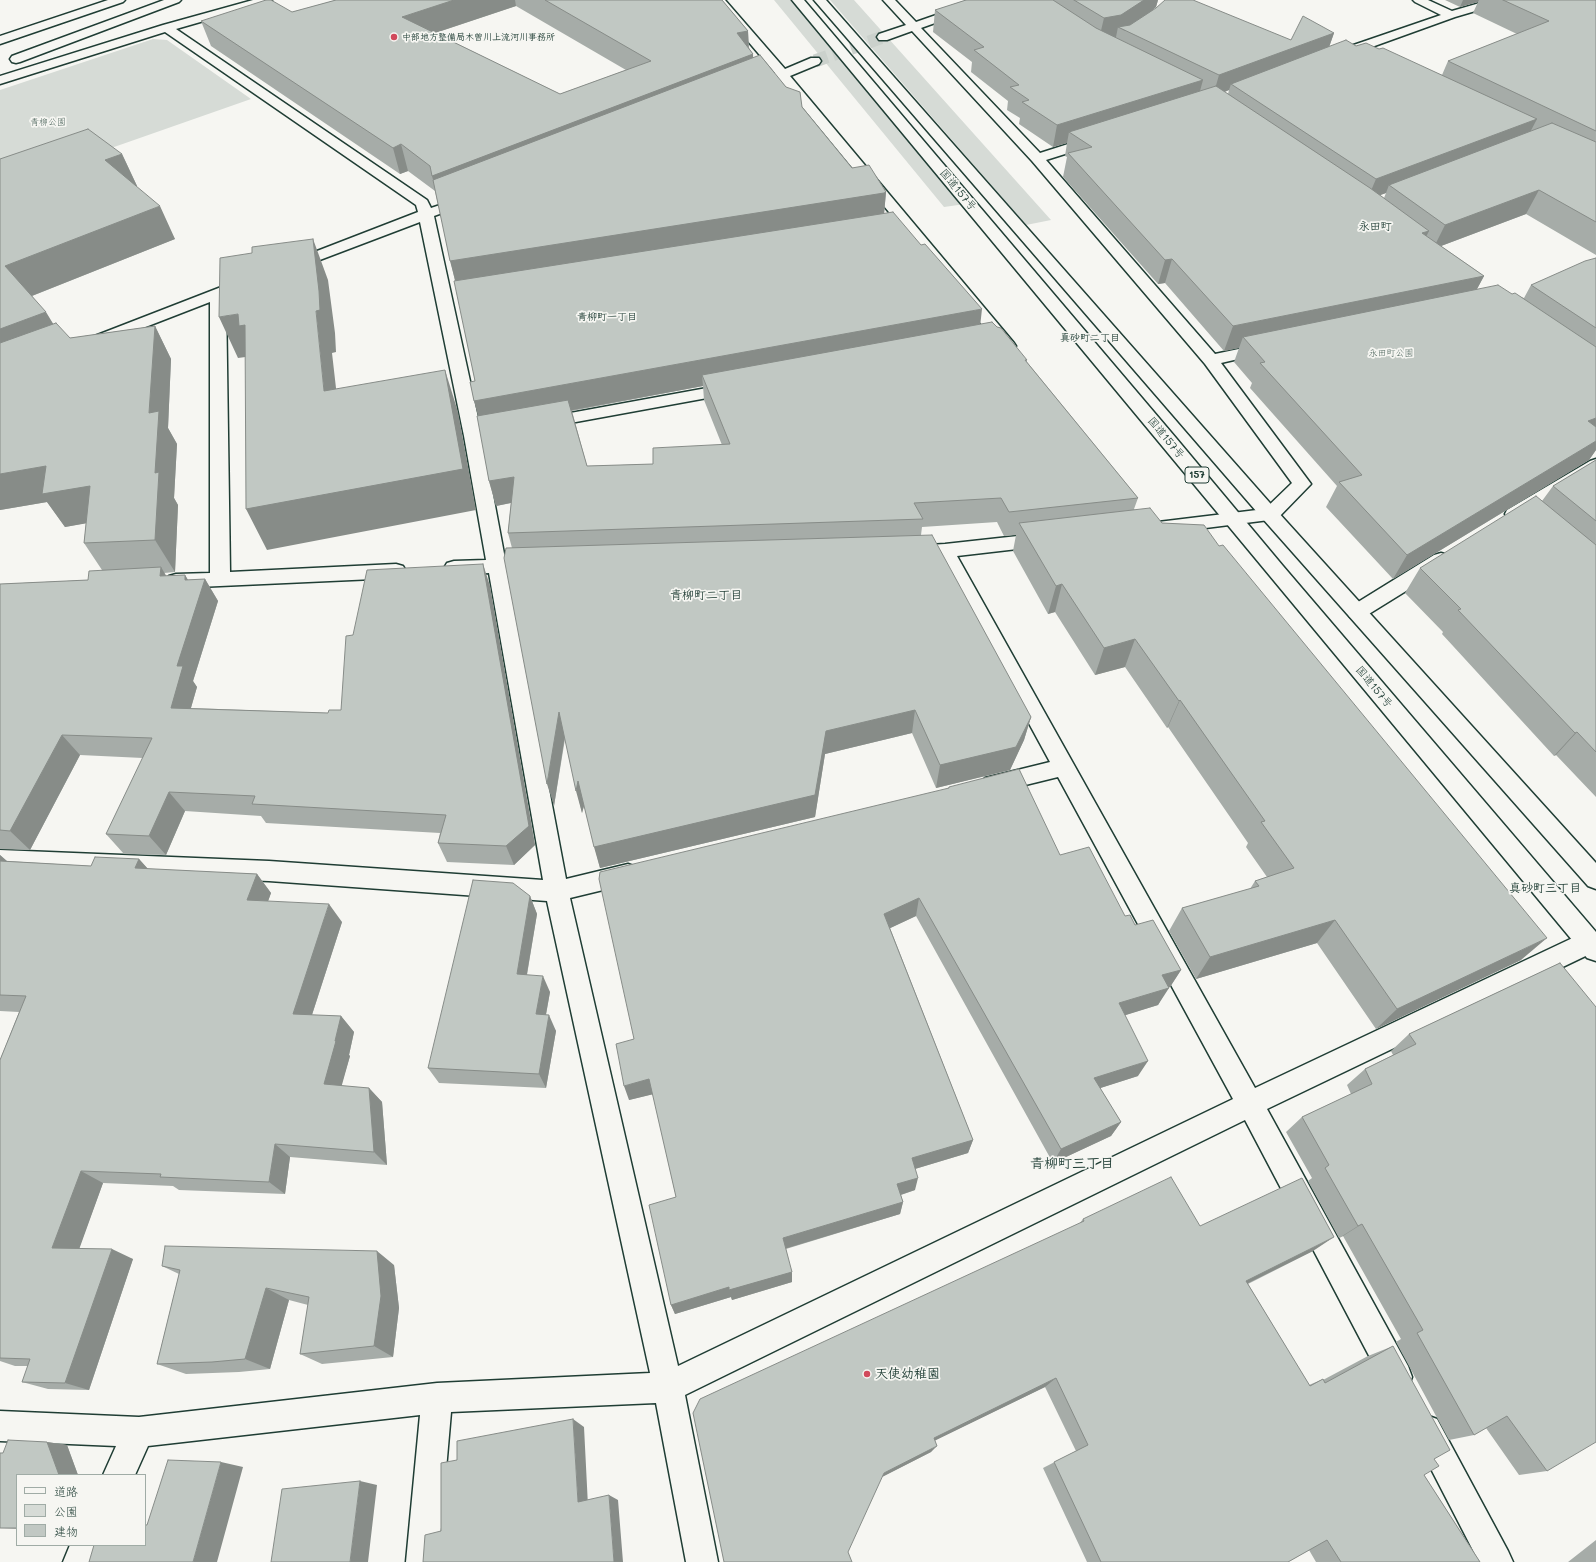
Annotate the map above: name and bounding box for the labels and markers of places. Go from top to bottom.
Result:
marker: 中部地方整備局木曽川上流河川事務所 [389,32,399,42]
place label: 中部地方整備局木曽川上流河川事務所 [402,32,555,42]
place label: 天使幼稚園 [875,1366,940,1382]
marker: 天使幼稚園 [862,1369,872,1379]

